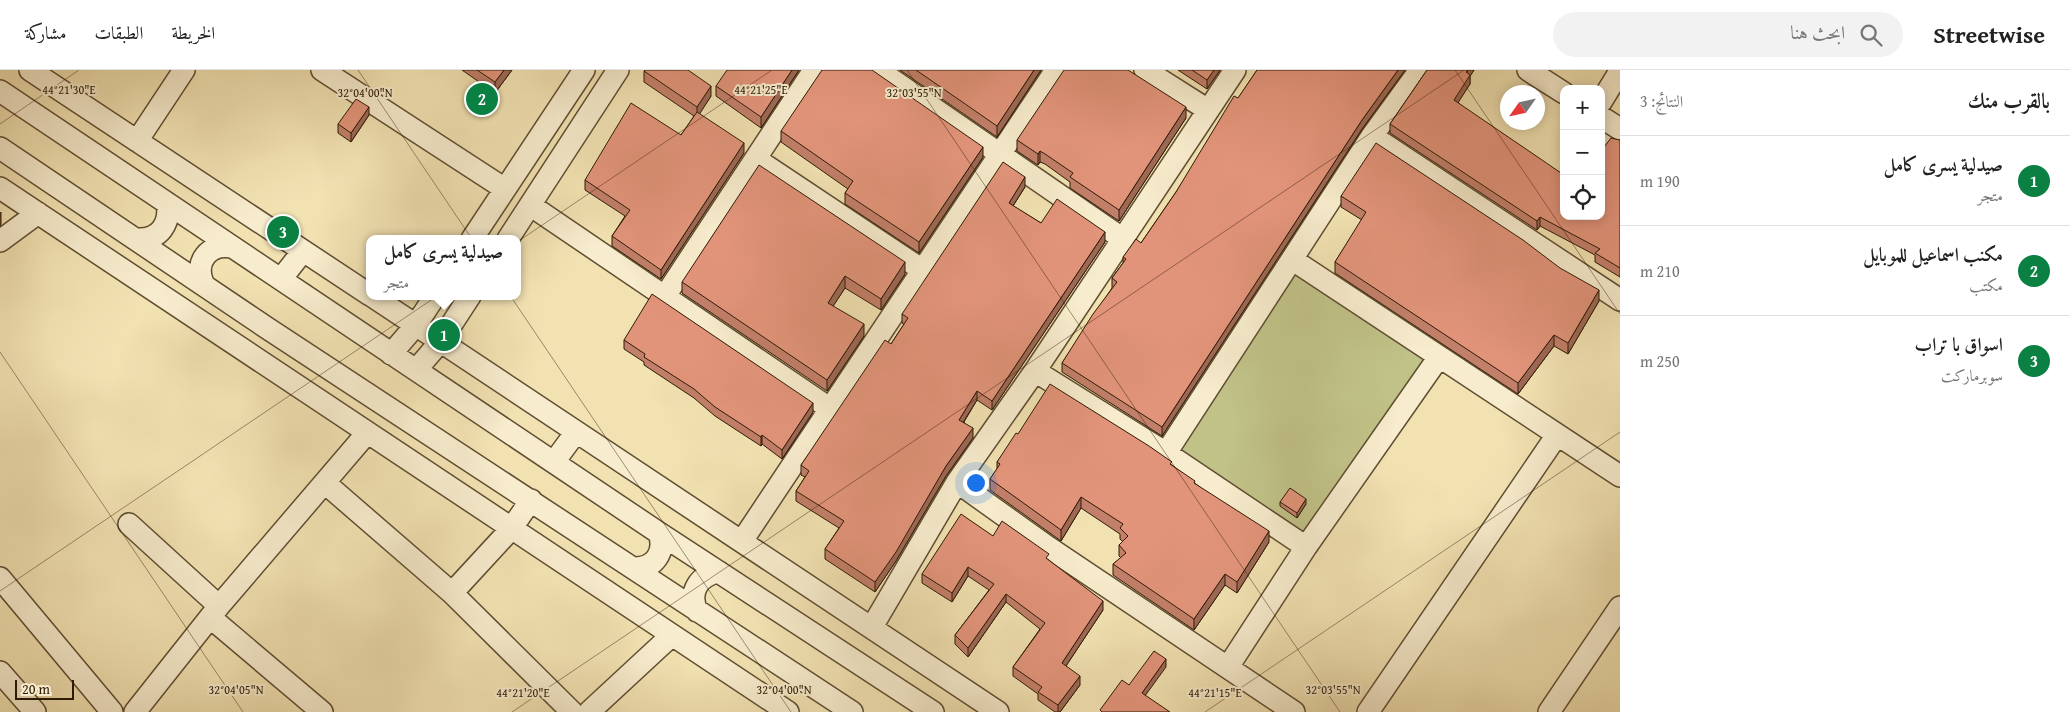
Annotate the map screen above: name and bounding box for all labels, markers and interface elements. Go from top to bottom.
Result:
search box [1553,12,1903,57]
text: Streetwise [1933,17,2045,52]
text: ابحث هنا [1790,18,1845,46]
text: مشاركة [25,19,66,46]
text: الطبقات [94,19,143,46]
text: الخريطة [171,19,215,46]
icon: search [1857,21,1885,49]
pin: 2 [466,80,498,118]
text: 44°21'30"E [42,81,96,98]
text: 44°21'25"E [734,81,788,98]
text: 32°04'00"N [337,84,393,101]
text: 32°03'55"N [886,84,942,101]
north arrow [1500,85,1545,130]
map controls [1560,85,1605,220]
button: + [1560,85,1605,130]
text: بالقرب منك [1968,85,2050,116]
text: النتائج: 3 [1640,89,1683,113]
button: − [1560,130,1605,175]
text: صيدلية يسرى كامل [1884,150,2003,178]
text: 190 m [1640,169,1680,193]
text: 1 [2030,169,2038,193]
button: locate [1560,175,1605,220]
text: متجر [1978,183,2003,207]
pin: 3 [267,213,299,251]
popup [366,235,521,300]
text: صيدلية يسرى كامل [384,237,503,265]
text: مكنب اسماعيل للموبايل [1863,240,2003,268]
text: 210 m [1640,259,1680,283]
text: 2 [2030,259,2038,283]
text: متجر [384,270,409,294]
text: مكتب [1969,273,2003,297]
pin: 1 [428,316,460,354]
text: اسواق با تراب [1915,330,2003,358]
text: 250 m [1640,349,1680,373]
text: 3 [2030,349,2038,373]
text: سوبرماركت [1941,363,2003,387]
your location [963,470,989,496]
scale bar [15,677,74,700]
text: 20 m [22,679,50,699]
text: 32°04'05"N [208,681,264,698]
text: 32°04'00"N [756,681,812,698]
text: 32°03'55"N [1305,681,1361,698]
text: 44°21'20"E [496,684,550,701]
text: 44°21'15"E [1188,684,1242,701]

